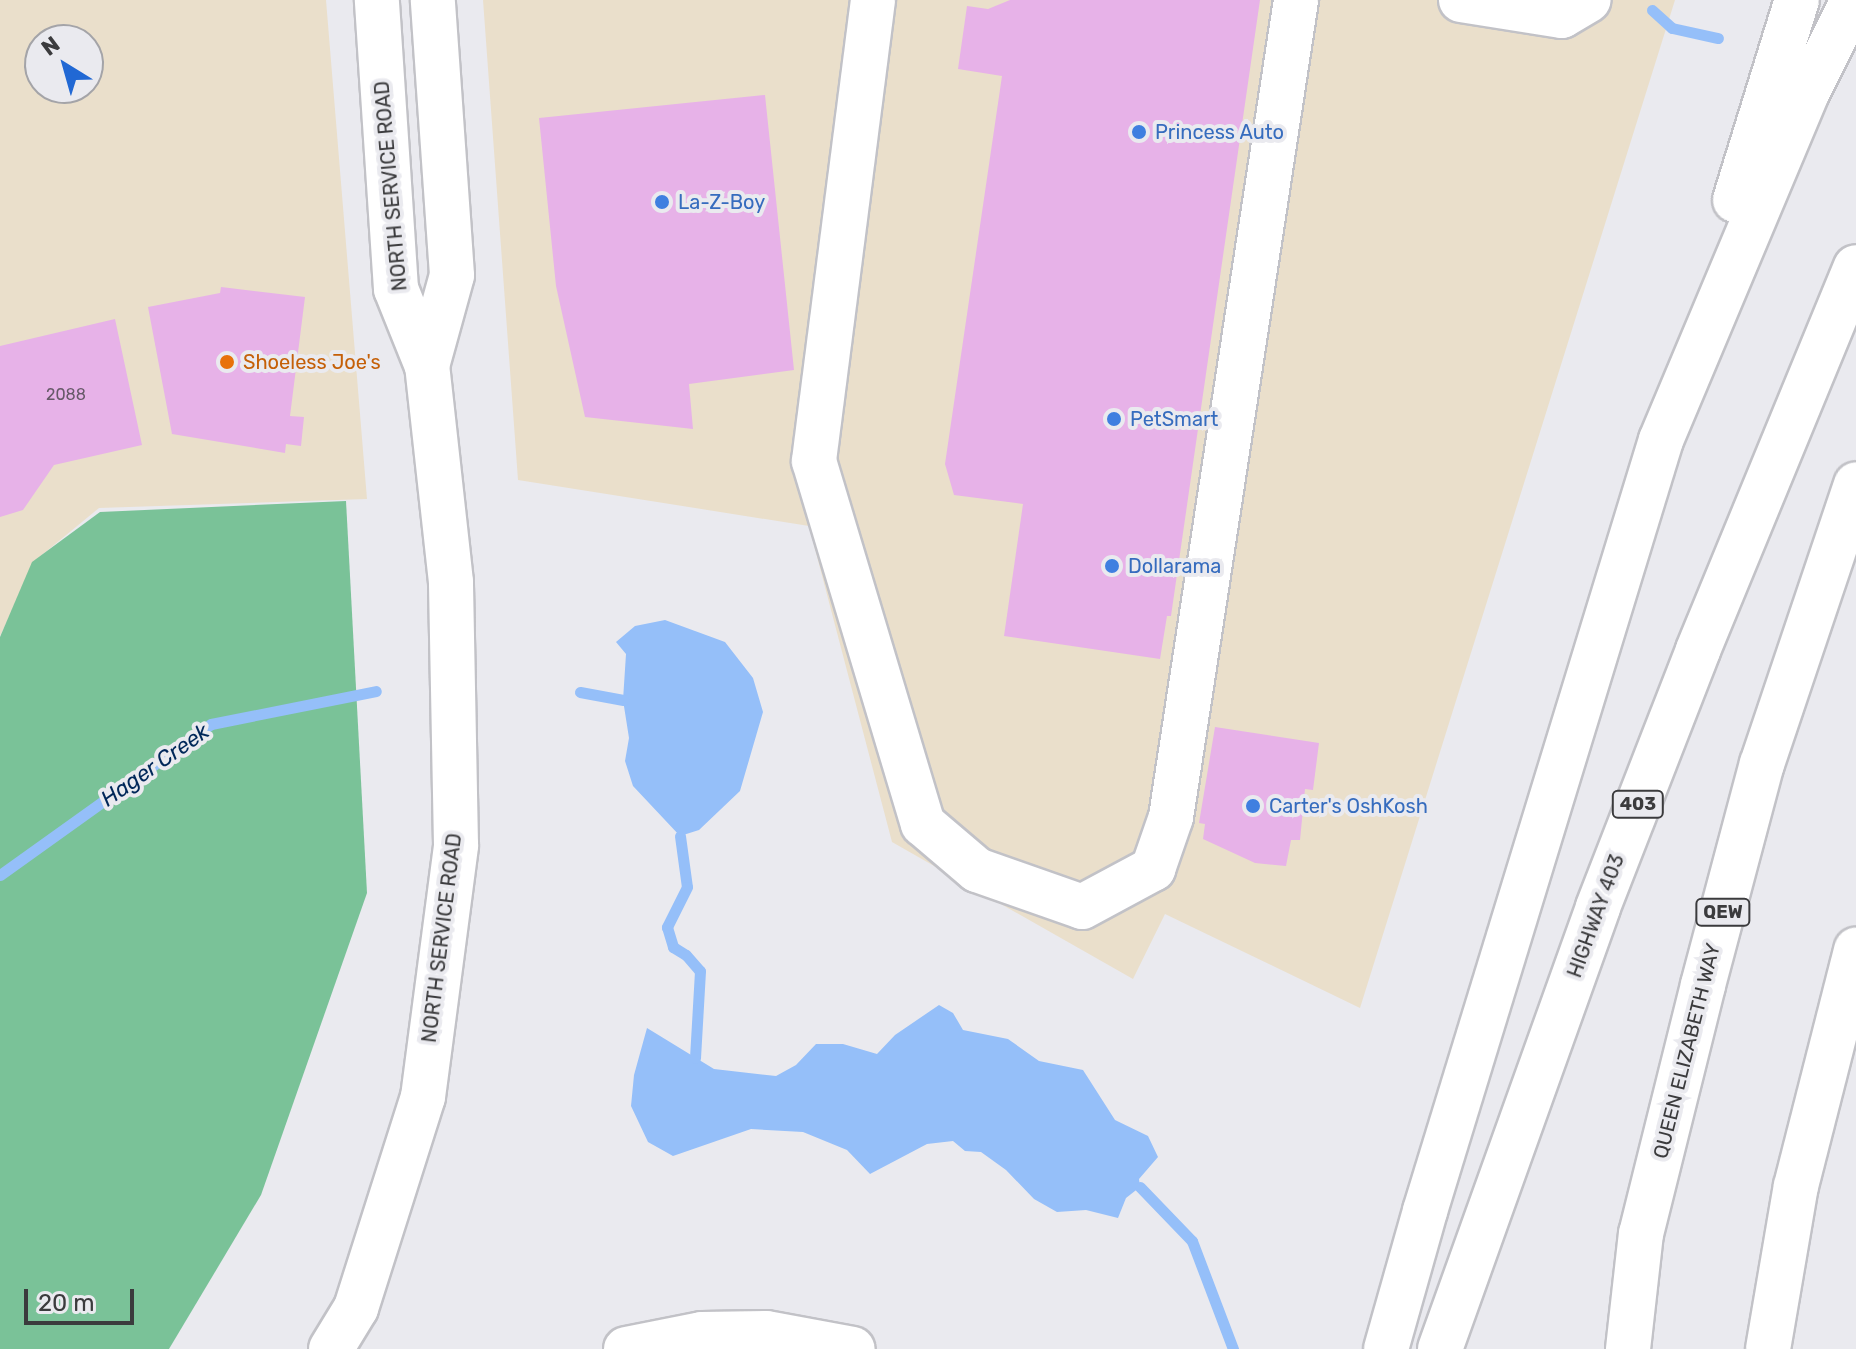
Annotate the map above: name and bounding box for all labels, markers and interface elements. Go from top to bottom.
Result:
north arrow [24,24,104,104]
text: N [36,30,65,62]
street label: NORTH SERVICE ROAD [370,80,412,292]
place label: Princess Auto [1155,120,1285,144]
marker: Princess Auto [1130,123,1148,141]
place label: La-Z-Boy [678,190,765,214]
marker: La-Z-Boy [653,193,671,211]
place label: Shoeless Joe's [243,350,381,374]
marker: Shoeless Joe's [218,353,236,371]
house number: 2088 [46,385,86,405]
place label: PetSmart [1130,407,1218,431]
marker: PetSmart [1105,410,1123,428]
place label: Dollarama [1128,554,1221,578]
marker: Dollarama [1103,557,1121,575]
water label: Hager Creek [96,718,214,812]
road number: 403 [1610,790,1666,818]
place label: Carter's OshKosh [1269,794,1428,818]
marker: Carter's OshKosh [1244,797,1262,815]
street label: NORTH SERVICE ROAD [417,832,467,1044]
street label: HIGHWAY 403 [1562,851,1630,981]
road number: QEW [1695,898,1751,926]
street label: QUEEN ELIZABETH WAY [1649,941,1725,1161]
scale bar [28,1273,138,1323]
text: 20 m [38,1289,95,1317]

